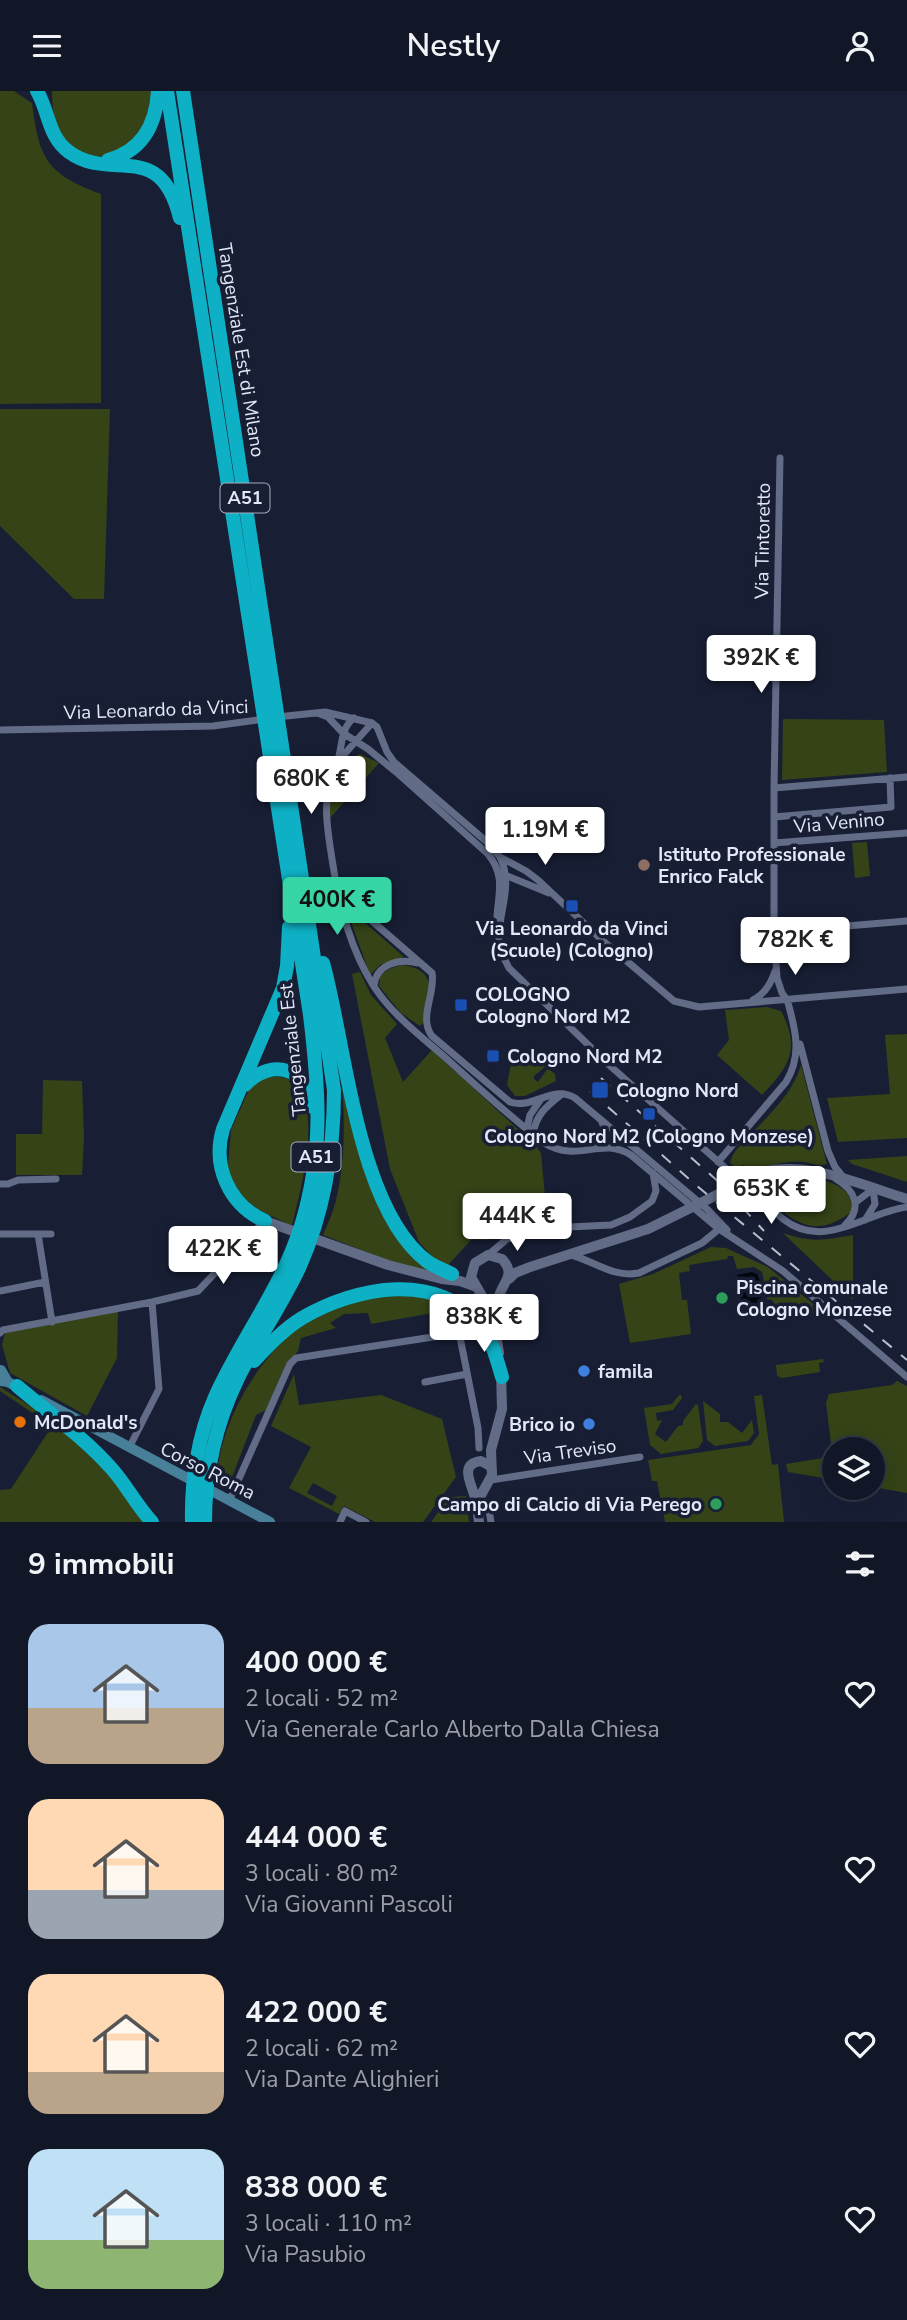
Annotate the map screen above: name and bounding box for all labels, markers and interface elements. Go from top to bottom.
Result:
text: Nestly [406,24,501,67]
icon: menu [28,27,66,65]
icon: person [841,27,879,65]
street label: Tangenziale Est di Milano [211,241,271,459]
street label: Via Tintoretto [749,483,777,600]
road number: A51 [220,484,270,513]
pin: 392K € [704,635,818,695]
text: 392K € [723,642,799,673]
street label: Via Leonardo da Vinci [62,694,249,726]
pin: 680K € [254,757,368,816]
text: 680K € [273,763,349,794]
street label: Via Venino [792,806,886,840]
pin: 1.19M € [480,807,610,867]
text: 1.19M € [501,814,589,845]
place label: Istituto Professionale Enrico Falck [658,842,846,890]
marker: Istituto Professionale Enrico Falck [636,857,652,873]
pin: 400K € [280,877,394,937]
text: 400K € [299,884,375,915]
marker: Via Leonardo da Vinci (Scuole) (Cologno) [564,898,580,914]
place label: Via Leonardo da Vinci (Scuole) (Cologno) [475,916,668,964]
pin: 782K € [738,917,852,977]
text: 782K € [757,924,833,955]
street label: Tangenziale Est [273,982,313,1118]
place label: COLOGNO Cologno Nord M2 [475,982,631,1030]
marker: COLOGNO Cologno Nord M2 [453,997,469,1013]
place label: Cologno Nord M2 [507,1044,663,1070]
marker: Cologno Nord M2 [485,1048,501,1064]
place label: Cologno Nord [616,1078,739,1104]
marker: Cologno Nord [590,1080,610,1100]
marker: Cologno Nord M2 (Cologno Monzese) [641,1106,657,1122]
place label: Cologno Nord M2 (Cologno Monzese) [484,1124,814,1150]
road number: A51 [292,1142,340,1171]
pin: 653K € [714,1167,828,1226]
text: 653K € [733,1173,809,1204]
pin: 444K € [460,1193,574,1253]
text: 444K € [479,1200,555,1231]
pin: 422K € [166,1227,280,1286]
text: 422K € [185,1233,261,1264]
place label: Piscina comunale Cologno Monzese [736,1275,892,1323]
marker: Piscina comunale Cologno Monzese [714,1290,730,1306]
pin: 838K € [427,1295,541,1354]
text: 838K € [446,1301,522,1332]
place label: famila [598,1359,653,1385]
marker: famila [576,1363,592,1379]
place label: McDonald's [34,1410,138,1436]
place label: Brico io [509,1412,575,1438]
marker: McDonald's [12,1414,28,1430]
marker: Brico io [581,1416,597,1432]
street label: Via Treviso [521,1433,618,1471]
street label: Corso Roma [156,1436,260,1506]
map controls [822,1437,885,1500]
button: layers [822,1437,885,1500]
place label: Campo di Calcio di Via Perego [437,1492,702,1518]
marker: Campo di Calcio di Via Perego [708,1496,724,1512]
text: 9 immobili [28,1544,175,1585]
icon: filters [841,1545,879,1583]
text: 400 000 € [245,1642,387,1683]
icon: home [84,1652,168,1736]
icon: heart [841,1675,879,1713]
text: 2 locali · 52 m² [245,1683,398,1714]
text: Via Generale Carlo Alberto Dalla Chiesa [245,1714,660,1745]
text: 444 000 € [245,1817,387,1858]
icon: home [84,1827,168,1911]
icon: heart [841,1850,879,1888]
text: 3 locali · 80 m² [245,1858,398,1889]
text: Via Giovanni Pascoli [245,1889,453,1920]
text: 422 000 € [245,1992,387,2033]
icon: home [84,2002,168,2086]
icon: heart [841,2025,879,2063]
text: 2 locali · 62 m² [245,2033,398,2064]
text: Via Dante Alighieri [245,2064,439,2095]
text: 838 000 € [245,2167,387,2208]
icon: home [84,2177,168,2261]
icon: heart [841,2200,879,2238]
text: 3 locali · 110 m² [245,2208,412,2239]
text: Via Pasubio [245,2239,366,2270]

